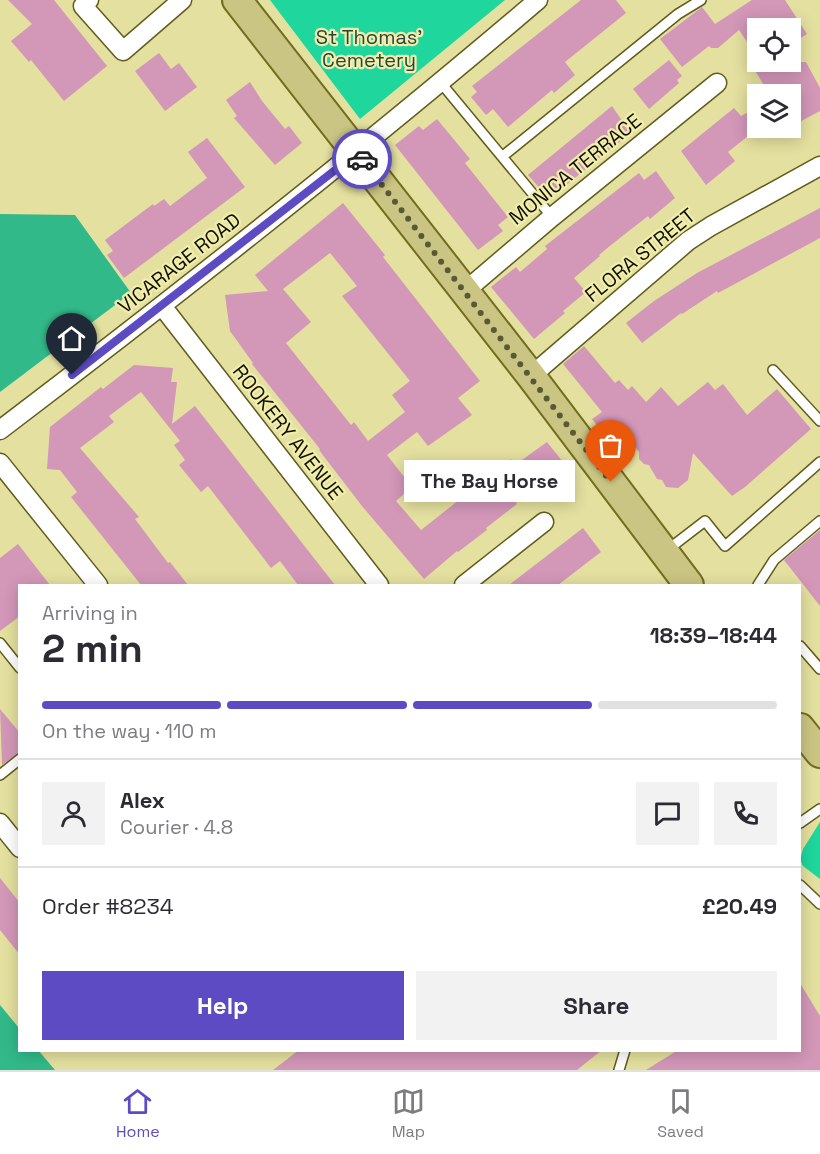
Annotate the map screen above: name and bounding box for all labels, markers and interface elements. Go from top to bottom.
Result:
map controls [747,18,801,138]
button: locate [747,18,801,72]
park label: St Thomas' Cemetery [316,24,422,73]
button: layers [747,84,801,138]
street label: MONICA TERRACE [503,108,647,230]
courier [332,129,392,189]
icon: car [346,143,379,176]
street label: FLORA STREET [579,202,701,308]
street label: VICARAGE ROAD [112,207,246,319]
pin [46,313,97,375]
icon: home [55,322,88,355]
street label: ROOKERY AVENUE [227,359,349,505]
pin [585,420,636,482]
icon: bag [594,429,627,462]
callout: The Bay Horse [404,461,575,503]
text: The Bay Horse [421,468,558,494]
text: Arriving in [42,600,138,626]
text: 18:39–18:44 [650,621,777,649]
text: 2 min [42,624,143,673]
text: On the way · 110 m [42,718,216,744]
button: person [42,782,105,845]
button: chat [636,782,699,845]
button: phone [714,782,777,845]
text: Alex [120,786,165,814]
text: Courier · 4.8 [120,814,233,840]
text: Order #8234 [42,892,174,920]
text: £20.49 [702,892,777,920]
button: Help [42,971,404,1040]
button: Share [416,971,777,1040]
tab: Home [116,1085,160,1142]
tab: Map [392,1085,425,1142]
tab: Saved [657,1085,704,1142]

